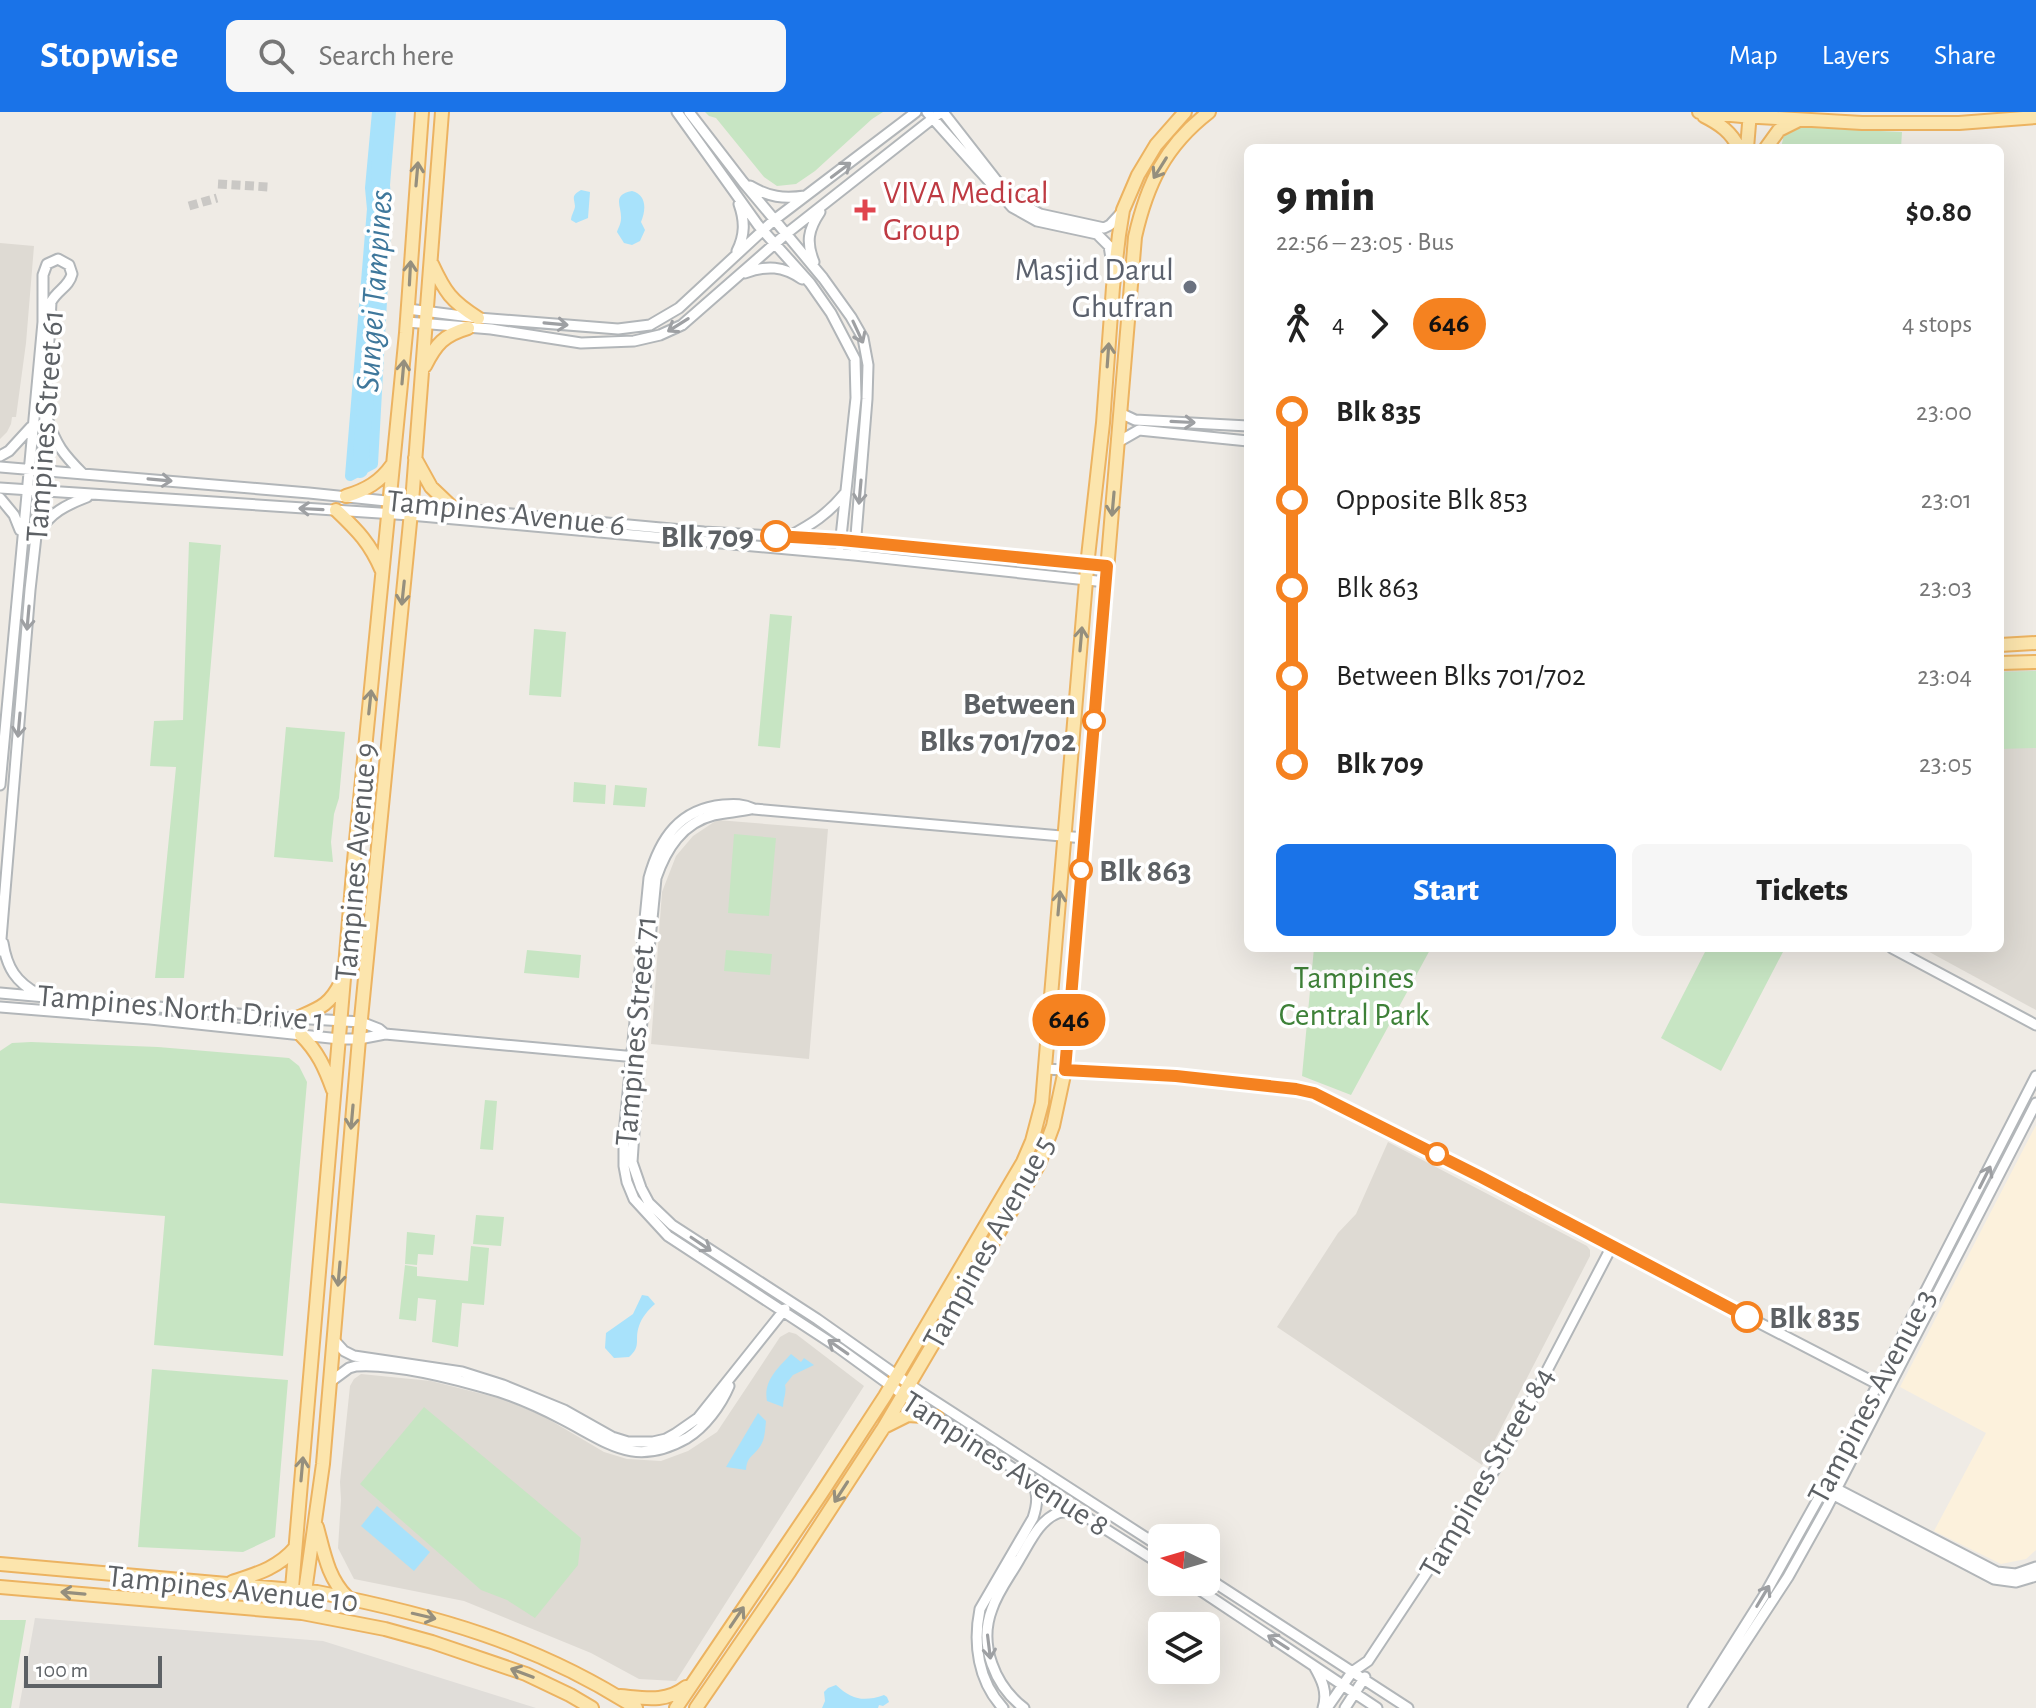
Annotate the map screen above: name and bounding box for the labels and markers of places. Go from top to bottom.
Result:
place label: VIVA Medical Group [883,177,1049,246]
marker: VIVA Medical Group [854,199,876,221]
place label: Masjid Darul Ghufran [1015,254,1174,323]
marker: Masjid Darul Ghufran [1181,278,1199,296]
place label: Blk 709 [660,521,754,553]
marker: Blk 709 [761,521,791,551]
place label: Between Blks 701/702 [919,688,1076,757]
marker: Between Blks 701/702 [1083,710,1105,732]
place label: Blk 863 [1099,855,1192,887]
marker: Blk 863 [1070,859,1092,881]
unlabelled marker [1426,1143,1448,1165]
marker: Blk 835 [1732,1302,1762,1332]
place label: Blk 835 [1769,1302,1860,1334]

